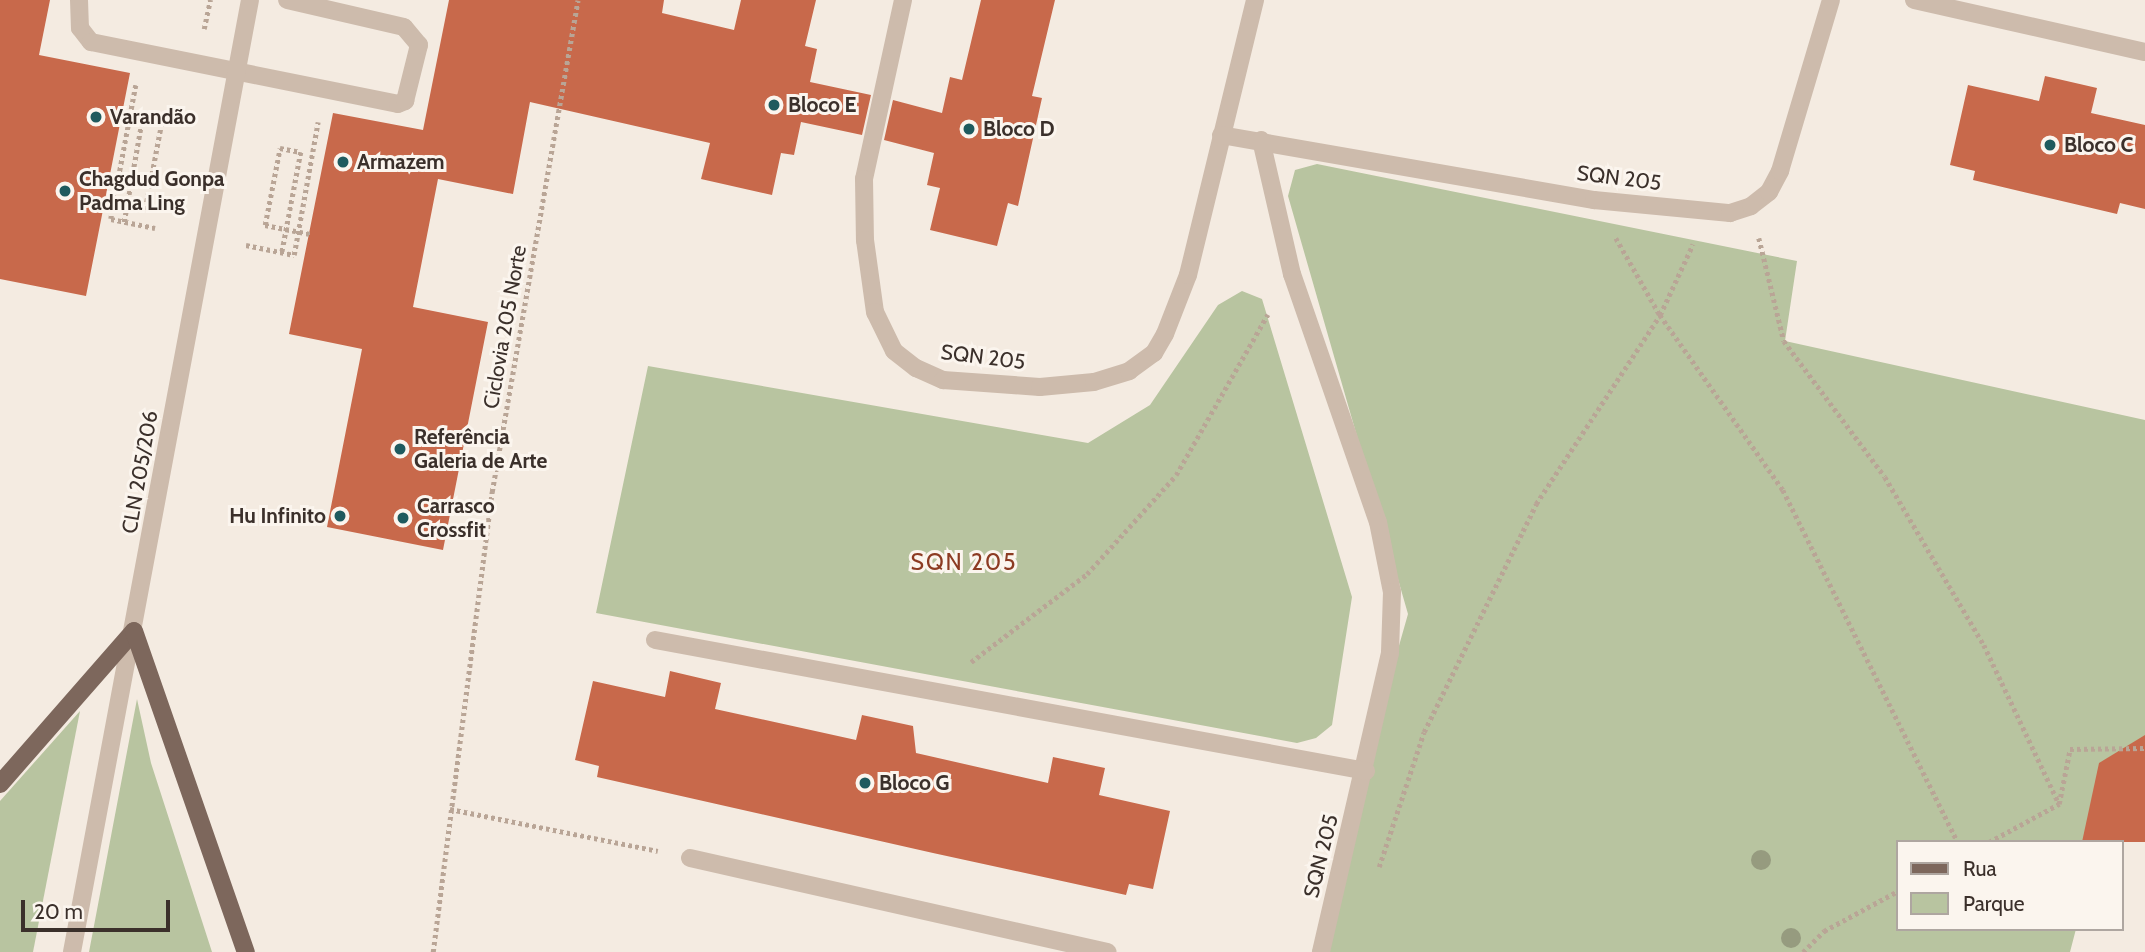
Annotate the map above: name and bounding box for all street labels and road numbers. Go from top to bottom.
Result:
street label: SQN 205 [1575,160,1663,196]
street label: Ciclovia 205 Norte [478,243,532,411]
street label: SQN 205 [939,339,1027,375]
street label: CLN 205/206 [117,409,163,535]
street label: SQN 205 [1298,812,1344,900]

